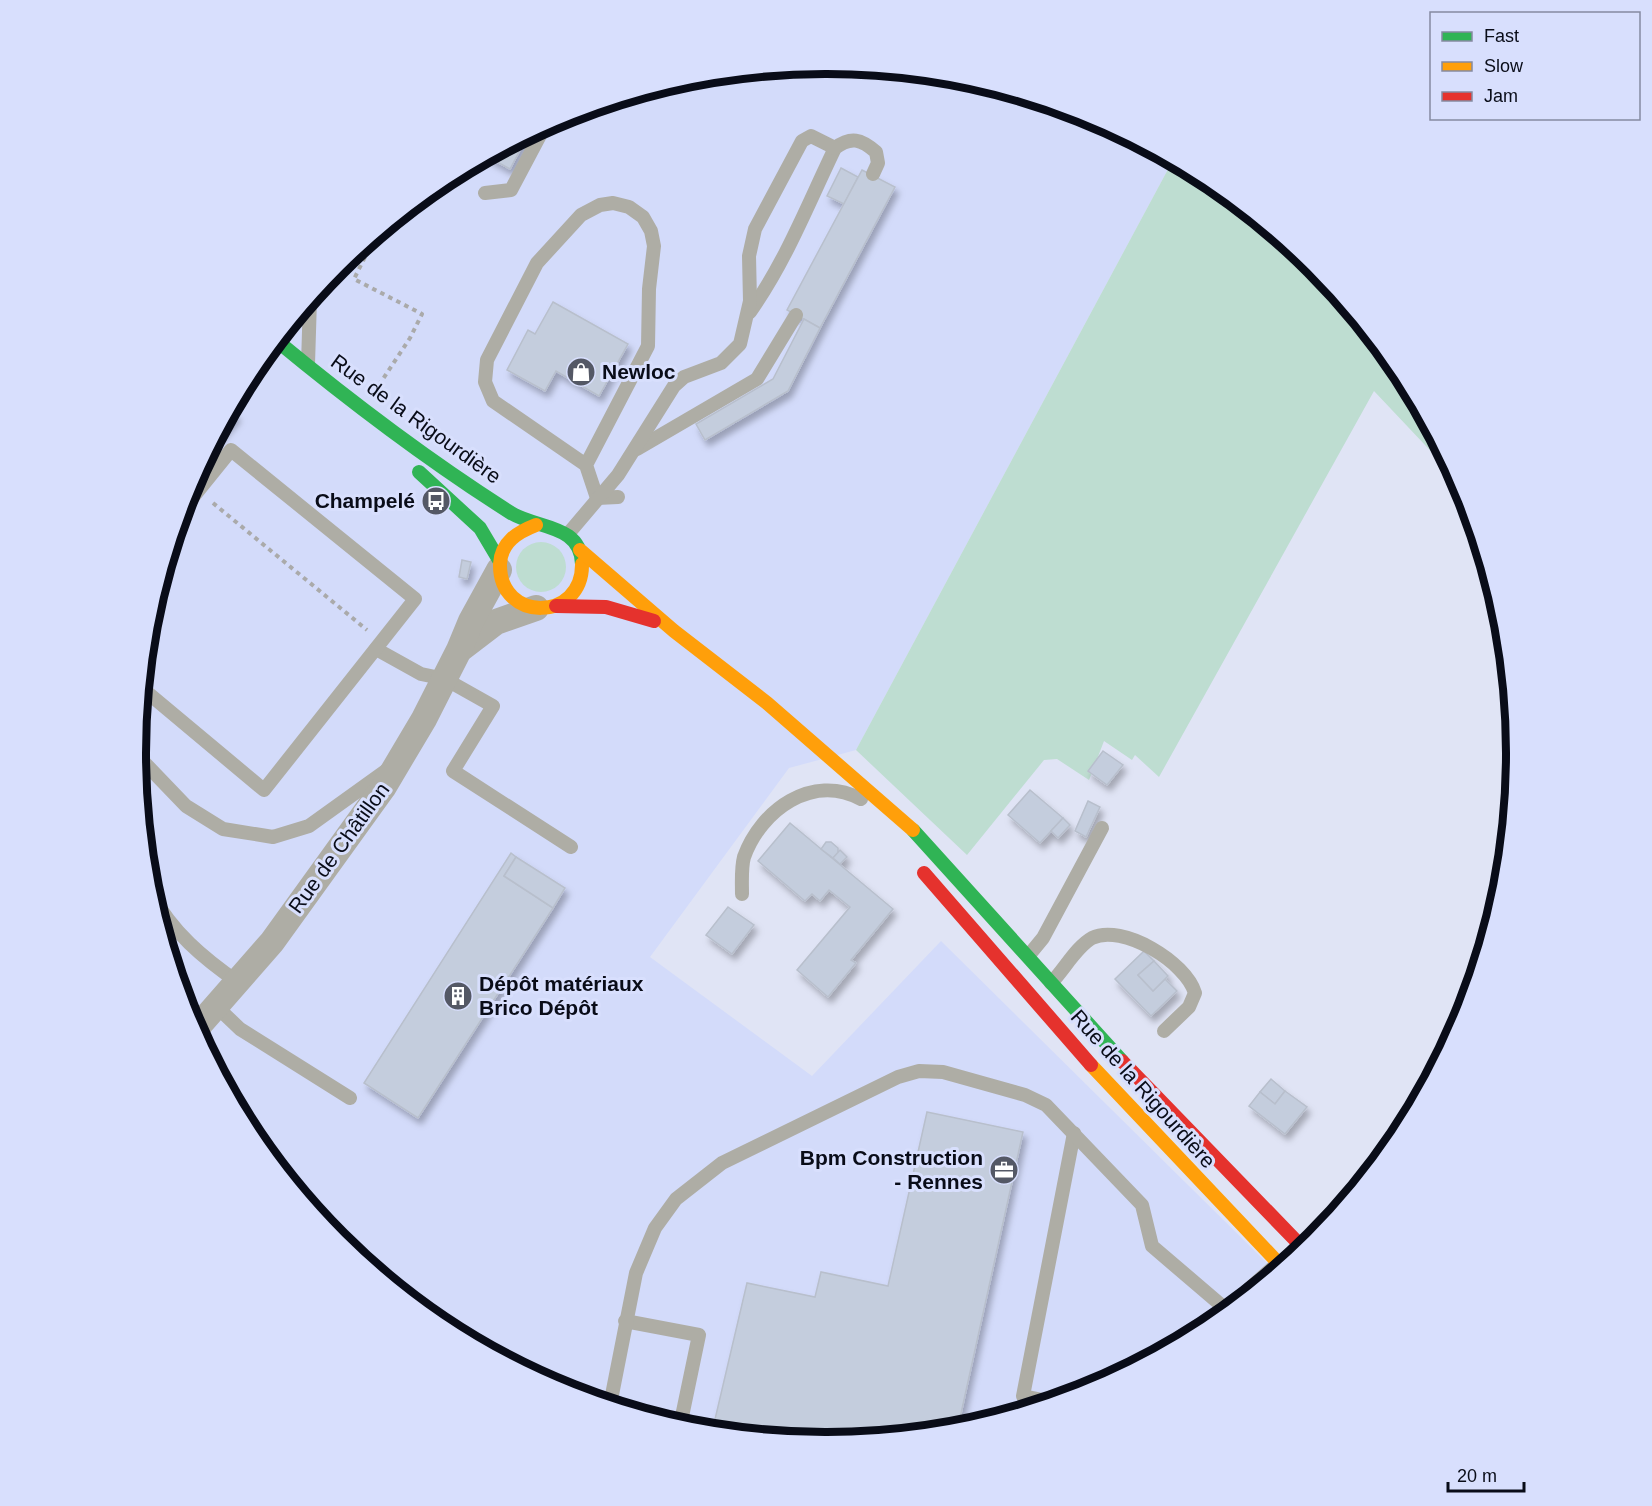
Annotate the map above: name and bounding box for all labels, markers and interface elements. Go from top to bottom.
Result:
legend [1430,12,1640,120]
text: Fast [1484,26,1519,46]
text: Slow [1484,56,1524,76]
text: Jam [1484,86,1518,106]
street label: Rue de la Rigourdière [327,349,506,488]
shop icon: Newloc [565,356,597,388]
place label: Newloc [602,360,676,383]
bus stop icon: Champelé [420,485,452,517]
place label: Champelé [315,489,415,512]
street label: Rue de Châtillon [284,778,394,917]
place label: Dépôt matériaux Brico Dépôt [479,972,644,1019]
building icon: Dépôt matériaux Brico Dépôt [442,980,474,1012]
street label: Rue de la Rigourdière [1066,1005,1220,1172]
place label: Bpm Construction - Rennes [800,1146,983,1193]
office icon: Bpm Construction - Rennes [988,1154,1020,1186]
scale bar [1448,1455,1524,1493]
text: 20 m [1457,1466,1497,1486]

